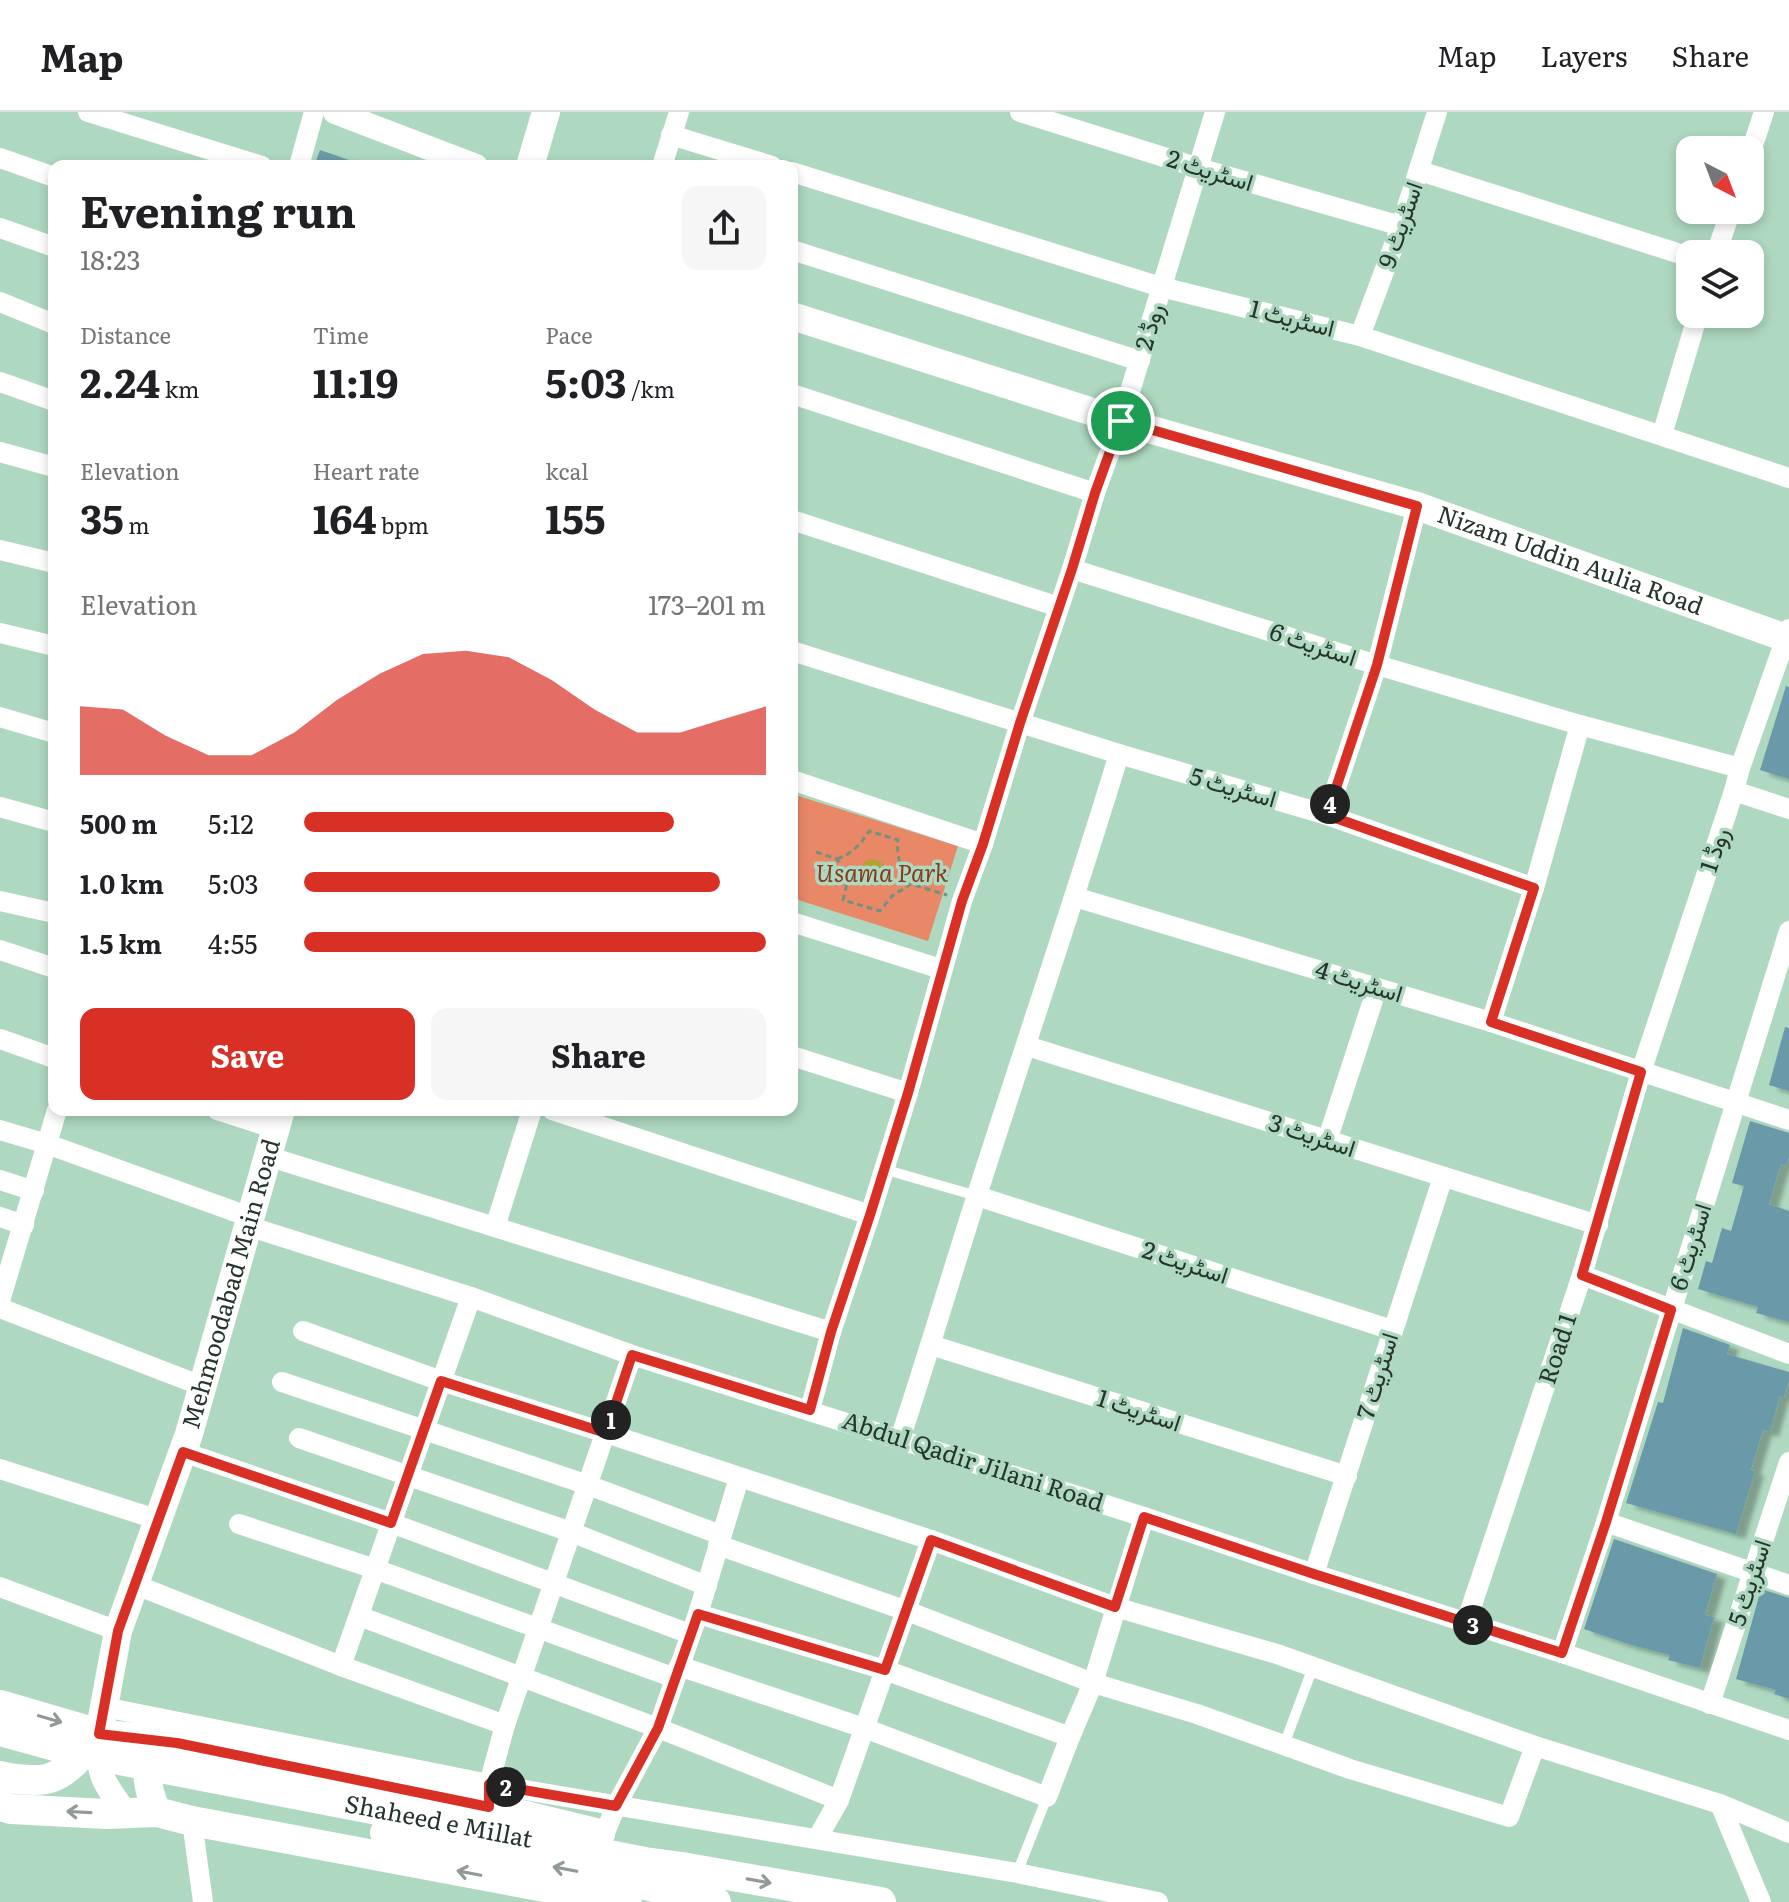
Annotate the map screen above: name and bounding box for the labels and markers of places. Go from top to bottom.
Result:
pin [1087,387,1155,455]
pin: 4 [1310,784,1350,824]
pin: 1 [591,1400,631,1440]
pin: 3 [1453,1605,1493,1645]
pin: 2 [486,1767,526,1807]

